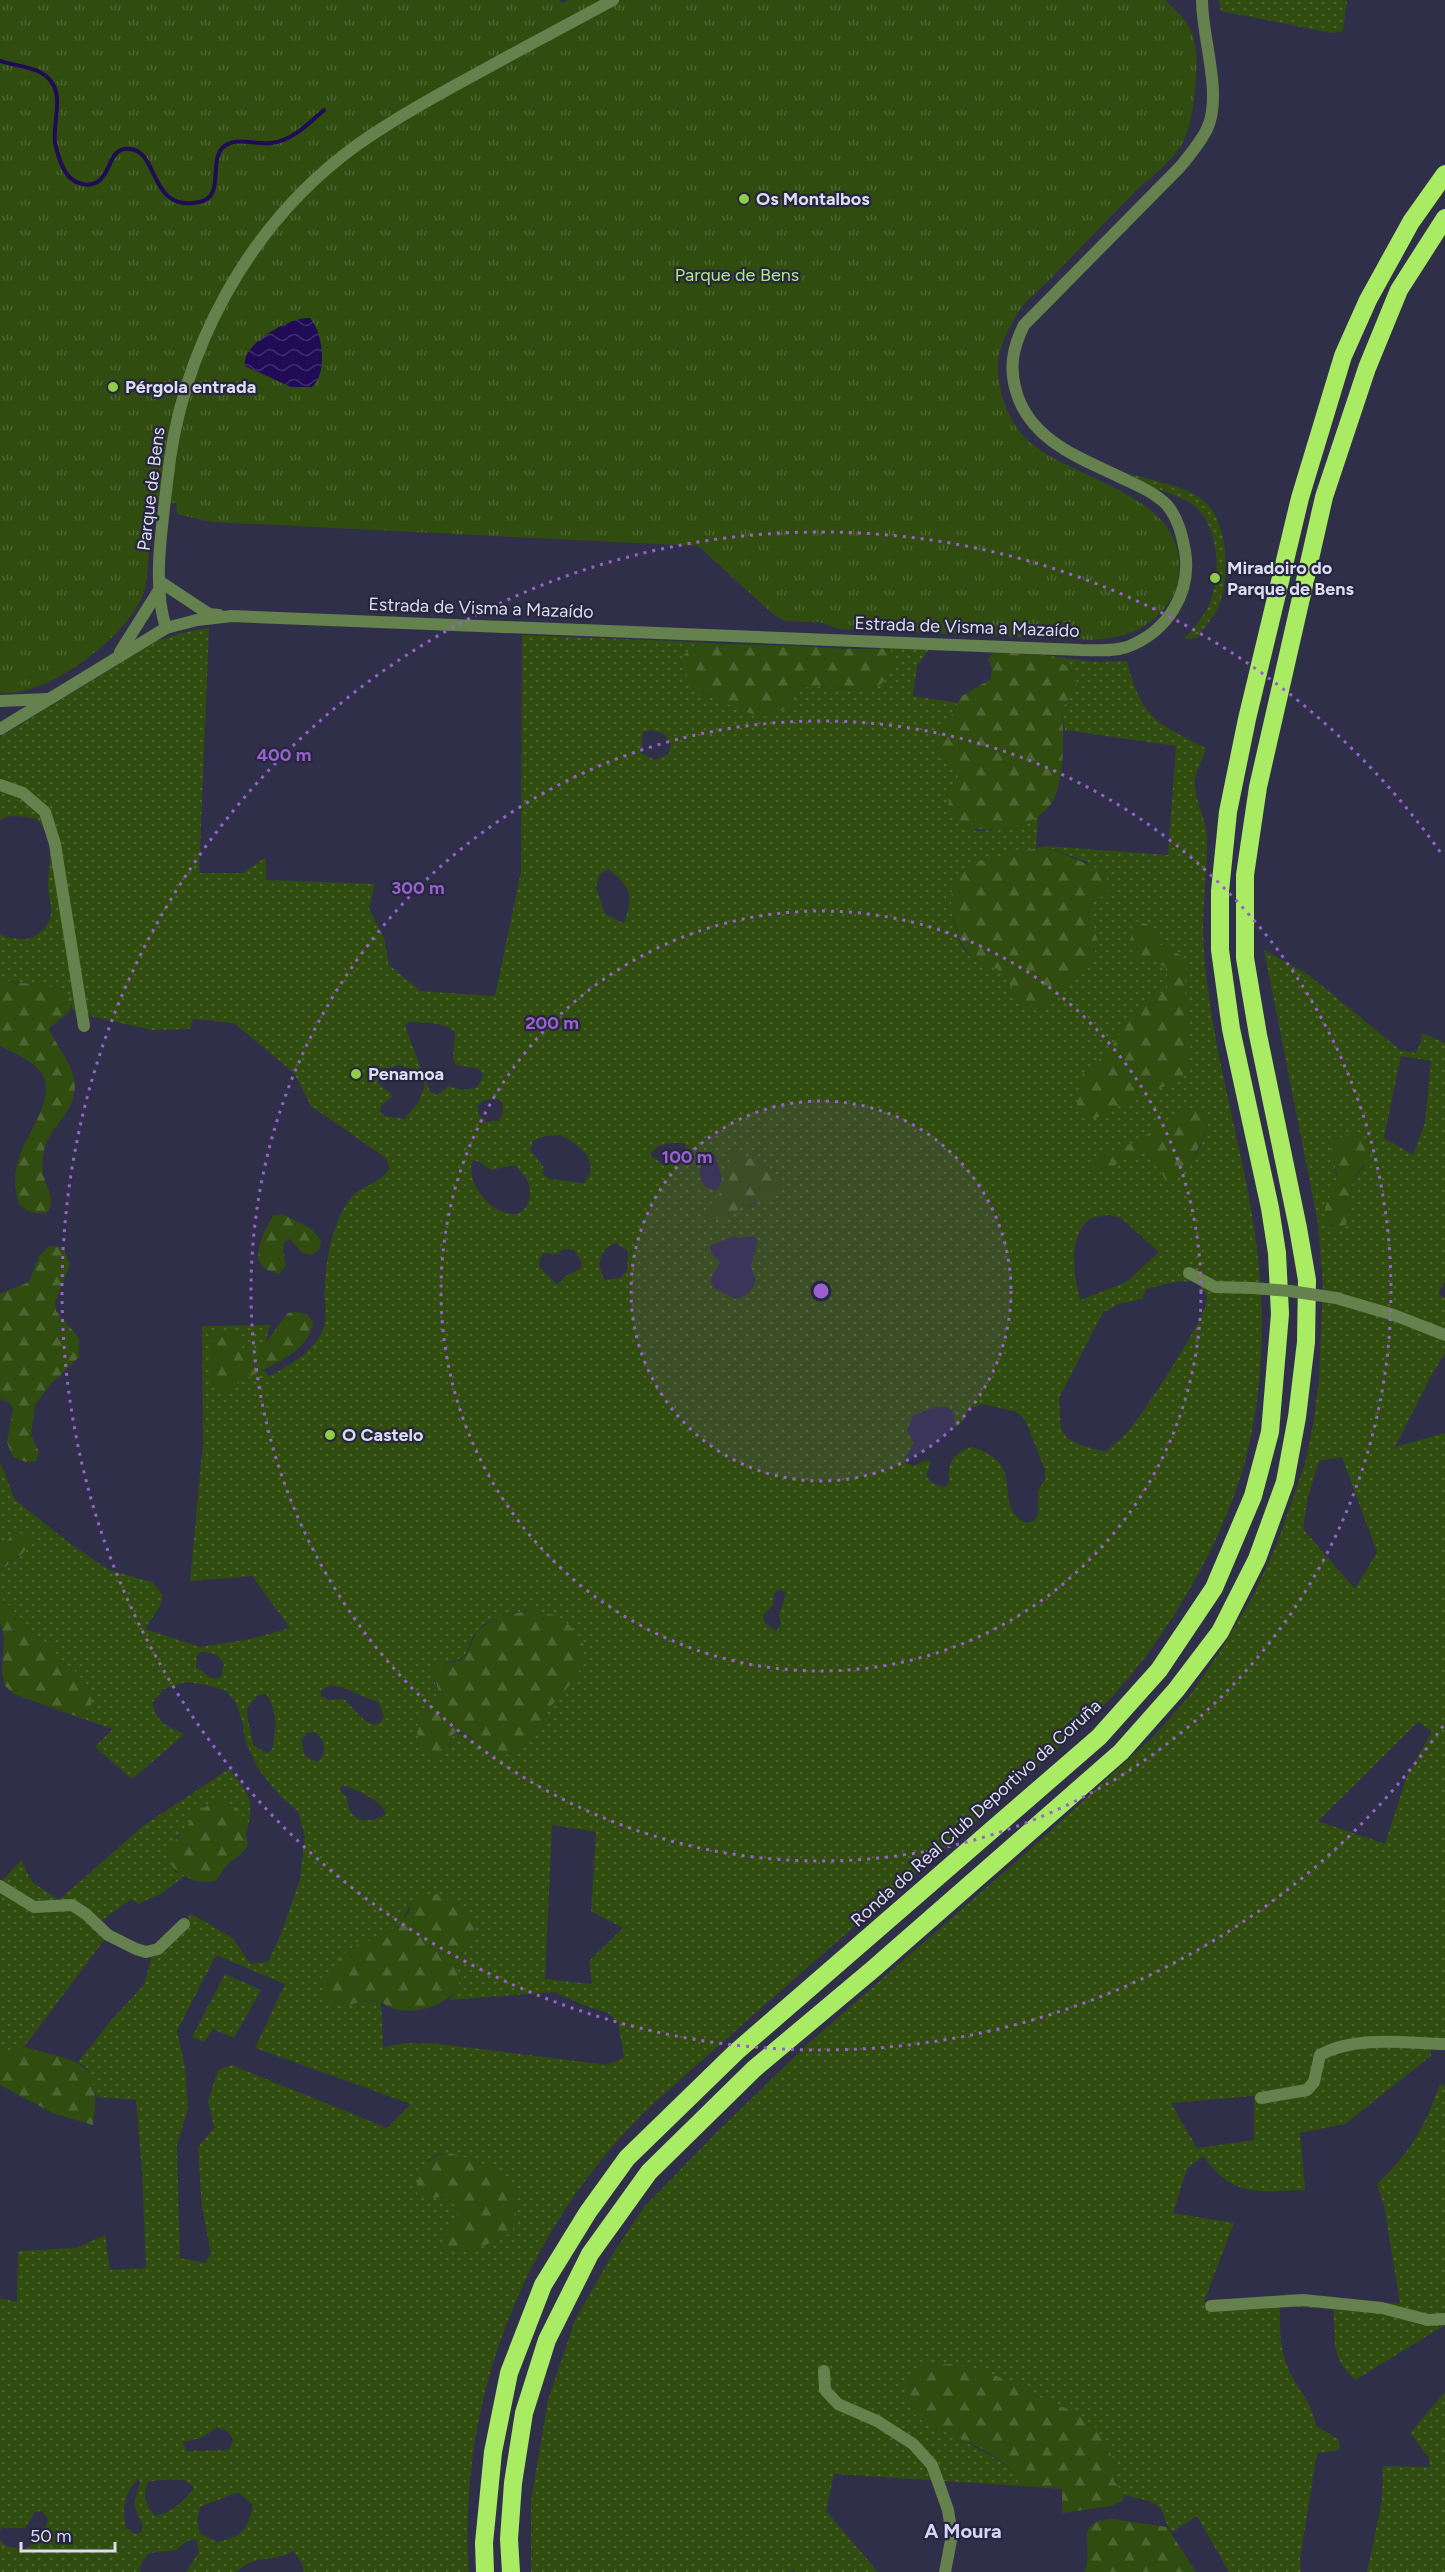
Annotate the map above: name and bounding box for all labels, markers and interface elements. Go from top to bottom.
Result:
place label: Os Montalbos [756,188,870,210]
marker: Os Montalbos [737,192,751,206]
park label: Parque de Bens [675,264,799,286]
place label: Pérgola entrada [125,376,256,398]
marker: Pérgola entrada [106,380,120,394]
street label: Parque de Bens [133,426,169,552]
place label: Miradoiro do Parque de Bens [1227,557,1354,600]
marker: Miradoiro do Parque de Bens [1208,571,1222,585]
street label: Estrada de Visma a Mazaído [368,593,594,623]
street label: Estrada de Visma a Mazaído [854,612,1080,642]
text: 400 m [257,744,311,766]
text: 300 m [391,877,445,899]
text: 200 m [525,1012,579,1034]
place label: Penamoa [368,1063,444,1085]
marker: Penamoa [349,1067,363,1081]
text: 100 m [662,1146,712,1168]
centre of rings [811,1281,831,1301]
place label: O Castelo [342,1424,423,1446]
marker: O Castelo [323,1428,337,1442]
street label: Ronda do Real Club Deportivo da Coruña [846,1695,1106,1931]
scale bar [21,2515,116,2553]
district label: A Moura [924,2519,1002,2543]
text: 50 m [30,2525,72,2547]

